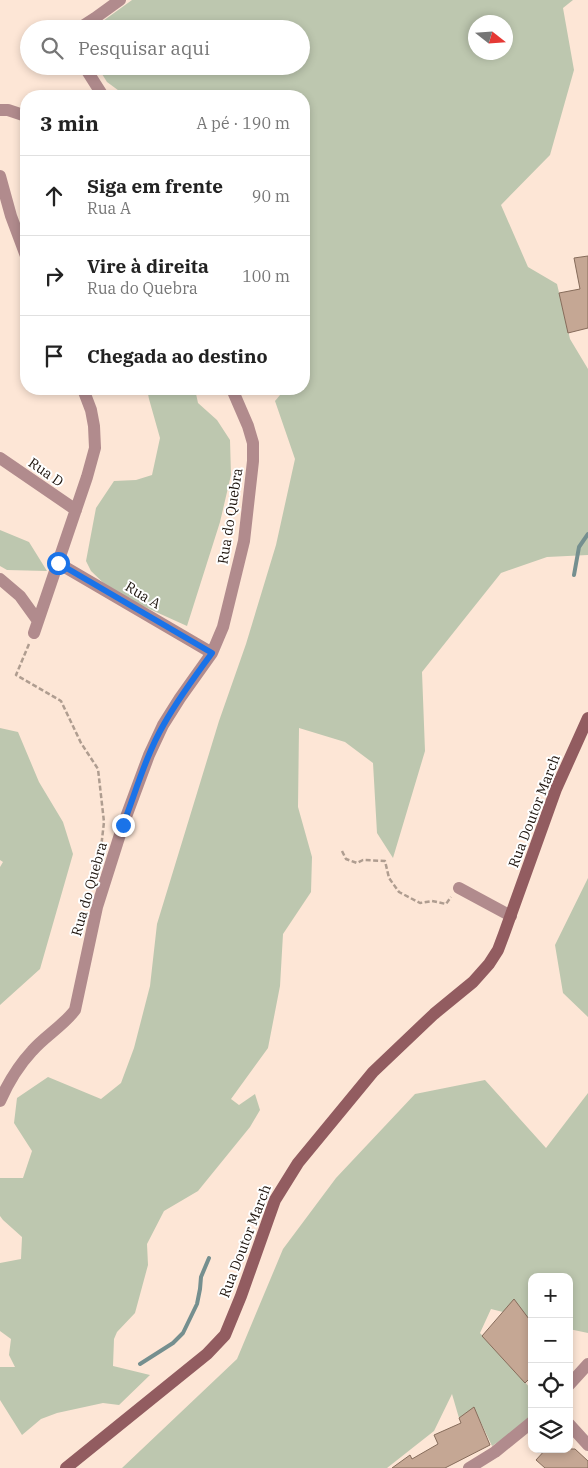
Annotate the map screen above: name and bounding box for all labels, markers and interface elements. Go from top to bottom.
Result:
north arrow [468,15,513,60]
search box [20,20,310,75]
icon: search [38,34,66,62]
text: Pesquisar aqui [78,36,210,60]
text: 3 min [40,109,99,137]
text: A pé · 190 m [196,113,290,133]
text: Siga em frente [87,174,223,198]
icon: ahead [40,182,68,210]
text: 90 m [252,186,290,206]
text: Rua A [87,198,131,218]
text: Vire à direita [87,254,209,278]
icon: right [40,262,68,290]
text: 100 m [242,266,290,286]
text: Rua do Quebra [87,278,198,298]
icon: arrive [40,342,68,370]
text: Chegada ao destino [87,344,268,368]
street label: Rua D [25,454,67,491]
street label: Rua do Quebra [214,466,247,565]
route start [47,552,70,575]
street label: Rua A [122,577,164,613]
street label: Rua Doutor March [504,752,564,870]
route end [112,814,135,837]
street label: Rua do Quebra [67,840,111,938]
street label: Rua Doutor March [215,1182,275,1300]
map controls [528,1273,573,1453]
button: + [528,1273,573,1318]
button: − [528,1318,573,1363]
button: locate [528,1363,573,1408]
button: layers [528,1408,573,1453]

